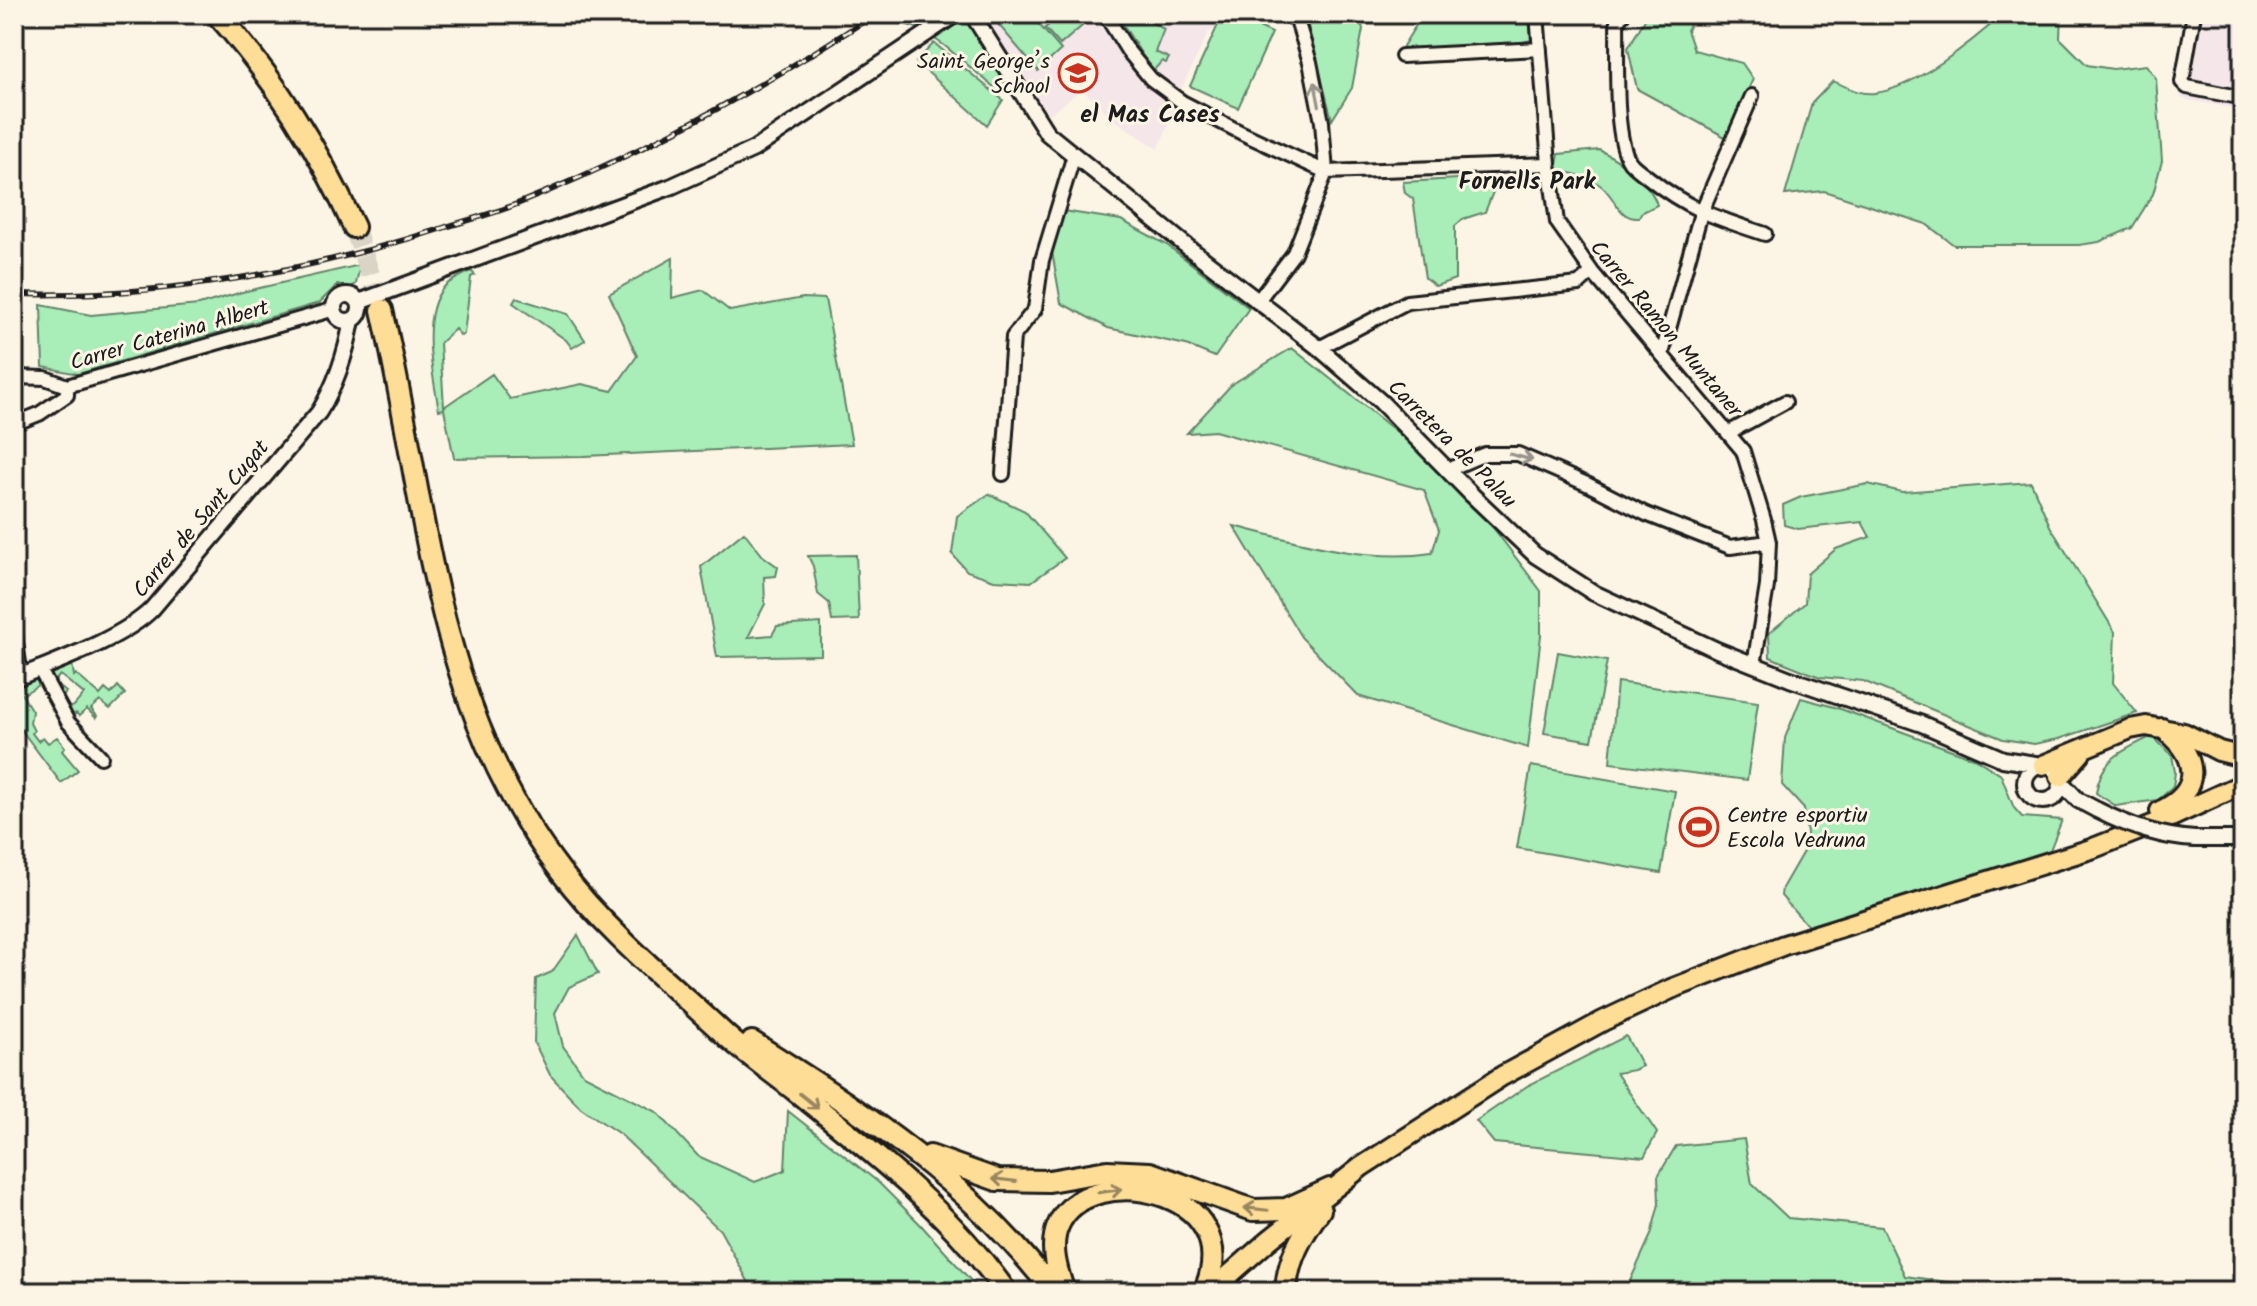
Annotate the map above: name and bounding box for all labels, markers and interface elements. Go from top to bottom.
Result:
place label: Saint George’s School [917,45,1051,105]
school or university icon: Saint George’s School [1057,52,1099,94]
one-way arrow [1308,82,1323,108]
district label: el Mas Cases [1080,96,1220,135]
district label: Fornells Park [1459,163,1597,202]
street label: Carrer Ramon Muntaner [1580,233,1751,427]
street label: Carrer Caterina Albert [66,291,274,382]
street label: Carretera de Palau [1378,372,1524,518]
street label: Carrer de Sant Cugat [125,432,279,607]
one-way arrow [1508,451,1533,466]
place label: Centre esportiu Escola Vedruna [1727,799,1868,859]
sports icon: Centre esportiu Escola Vedruna [1678,806,1720,848]
one-way arrow [798,1093,819,1110]
one-way arrow [992,1172,1017,1187]
one-way arrow [1097,1183,1122,1198]
one-way arrow [1244,1201,1270,1216]

